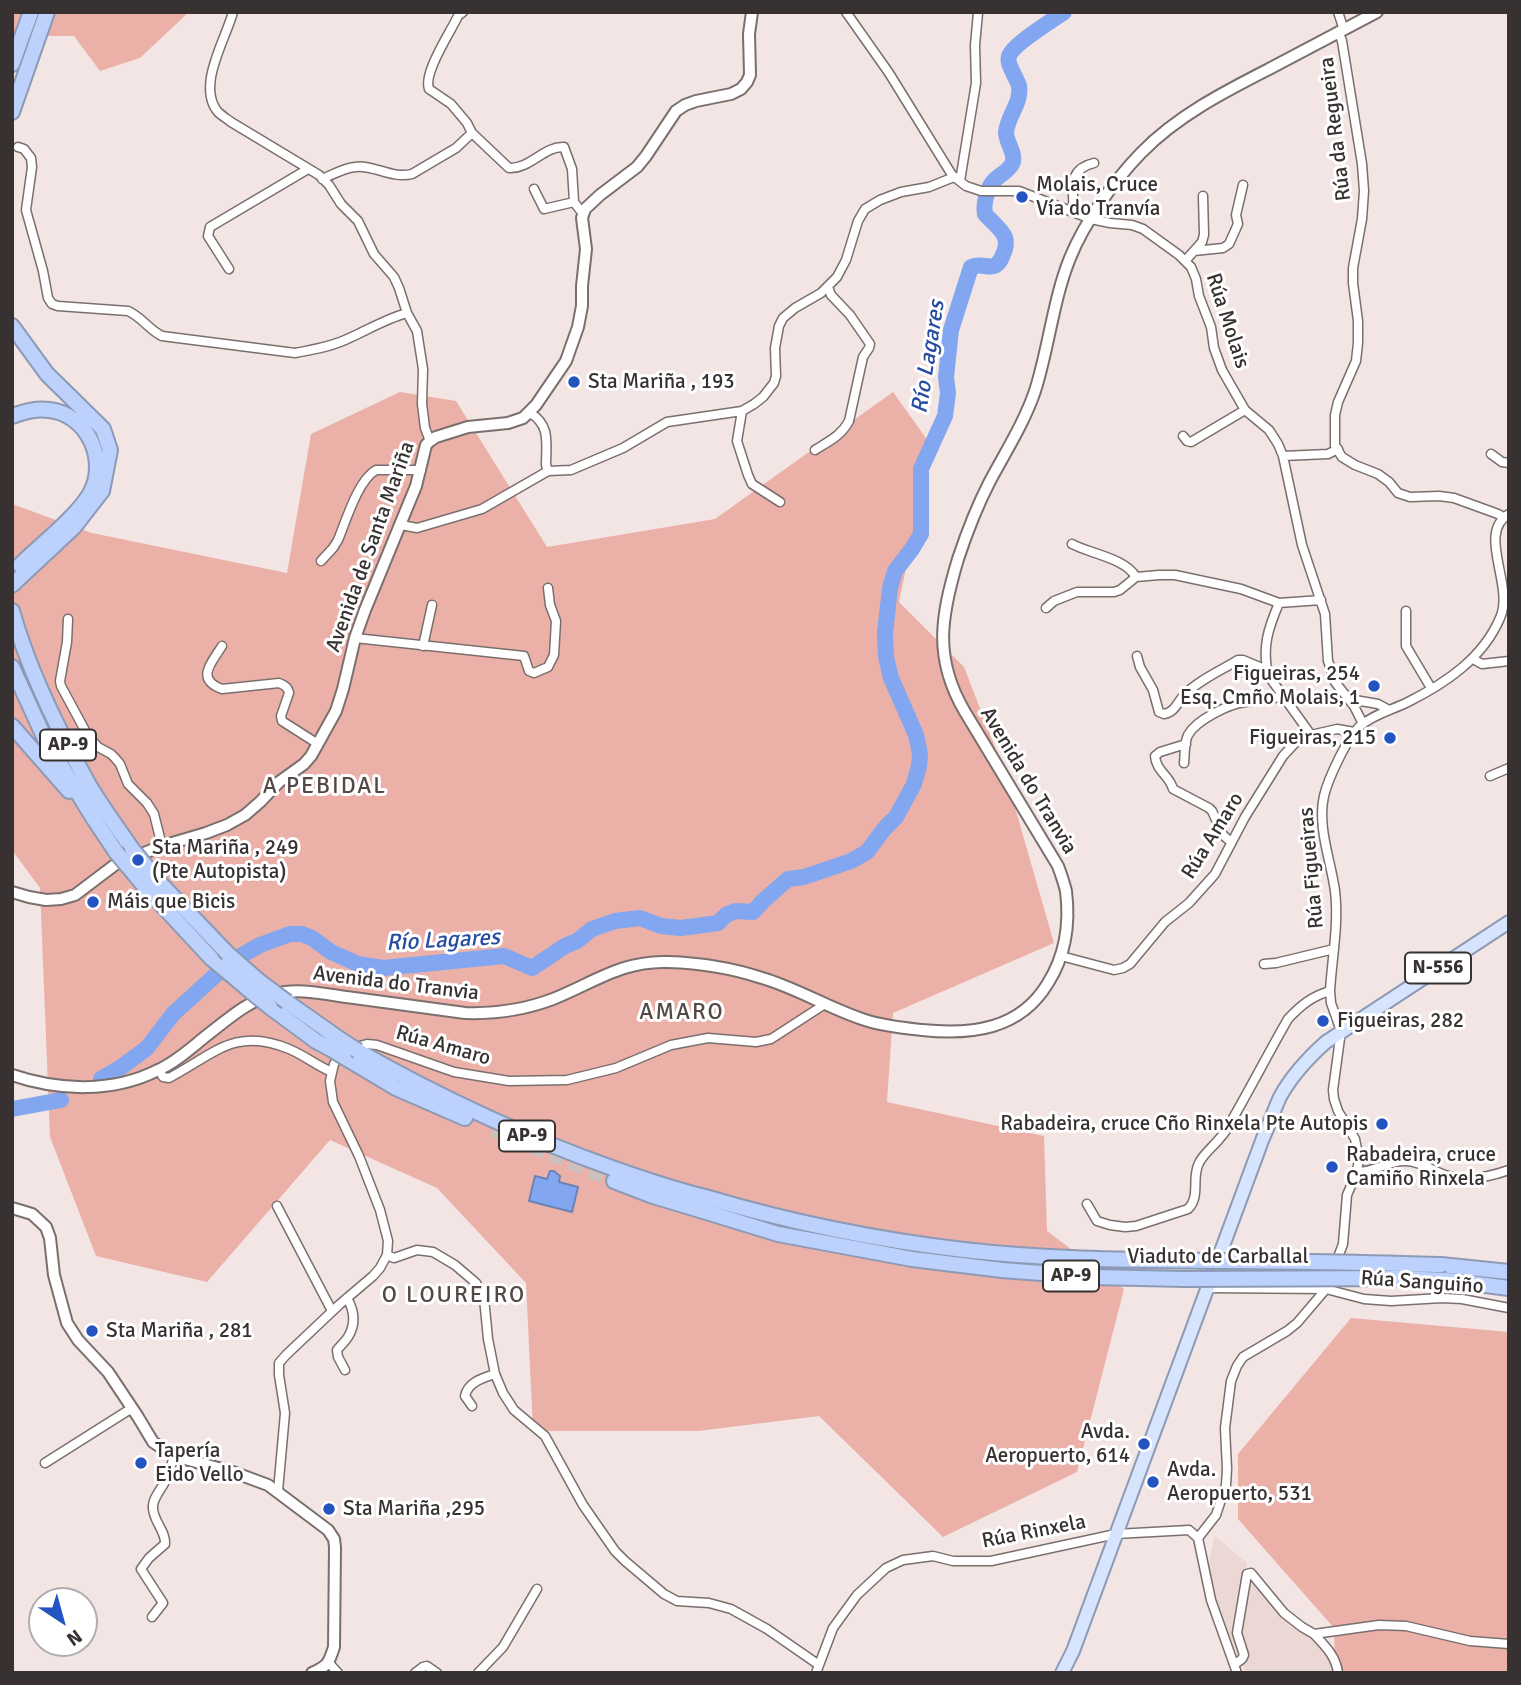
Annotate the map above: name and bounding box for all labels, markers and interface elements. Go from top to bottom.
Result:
street label: Rúa da Regueira [1315,55,1357,203]
place label: Molais, Cruce Vía do Tranvía [1036,172,1160,222]
marker: Molais, Cruce Vía do Tranvía [1014,189,1030,205]
street label: Rúa Molais [1200,270,1254,372]
water label: Río Lagares [906,299,952,415]
place label: Sta Mariña , 193 [588,369,735,395]
marker: Sta Mariña , 193 [566,374,582,390]
street label: Avenida de Santa Mariña [321,438,421,656]
place label: Figueiras, 254 Esq. Cmño Molais, 1 [1180,661,1360,711]
marker: Figueiras, 254 Esq. Cmño Molais, 1 [1366,678,1382,694]
street label: Avenida do Tranvia [974,703,1082,859]
place label: Figueiras, 215 [1249,725,1376,751]
road number: AP-9 [40,730,96,760]
marker: Figueiras, 215 [1382,730,1398,746]
district label: A PEBIDAL [264,773,386,801]
street label: Rúa Amaro [1177,788,1249,884]
street label: Rúa Figueiras [1294,806,1330,930]
place label: Sta Mariña , 249 (Pte Autopista) [152,835,299,885]
marker: Sta Mariña , 249 (Pte Autopista) [130,852,146,868]
place label: Máis que Bicis [107,889,235,915]
marker: Máis que Bicis [85,894,101,910]
water label: Río Lagares [385,924,501,958]
road number: N-556 [1405,952,1471,984]
street label: Avenida do Tranvia [312,961,480,1007]
district label: AMARO [640,999,724,1027]
place label: Figueiras, 282 [1337,1008,1464,1034]
marker: Figueiras, 282 [1315,1013,1331,1029]
street label: Rúa Amaro [393,1020,493,1072]
place label: Rabadeira, cruce Cño Rinxela Pte Autopis [1000,1111,1368,1137]
marker: Rabadeira, cruce Cño Rinxela Pte Autopis [1374,1116,1390,1132]
road number: AP-9 [499,1120,555,1152]
place label: Rabadeira, cruce Camiño Rinxela [1346,1142,1496,1192]
marker: Rabadeira, cruce Camiño Rinxela [1324,1159,1340,1175]
street label: Viaduto de Carballal [1127,1244,1309,1270]
road number: AP-9 [1043,1260,1099,1292]
street label: Rúa Sanguiño [1360,1266,1484,1300]
district label: O LOUREIRO [383,1282,525,1310]
place label: Sta Mariña , 281 [106,1318,253,1344]
marker: Sta Mariña , 281 [84,1323,100,1339]
place label: Avda. Aeropuerto, 614 [985,1419,1130,1469]
marker: Avda. Aeropuerto, 614 [1136,1436,1152,1452]
place label: Tapería Eido Vello [155,1438,244,1488]
marker: Tapería Eido Vello [133,1455,149,1471]
place label: Avda. Aeropuerto, 531 [1167,1457,1312,1507]
marker: Avda. Aeropuerto, 531 [1145,1474,1161,1490]
place label: Sta Mariña ,295 [343,1496,485,1522]
marker: Sta Mariña ,295 [321,1501,337,1517]
street label: Rúa Rinxela [980,1510,1088,1554]
north arrow [28,1587,98,1657]
text: N [62,1624,87,1651]

